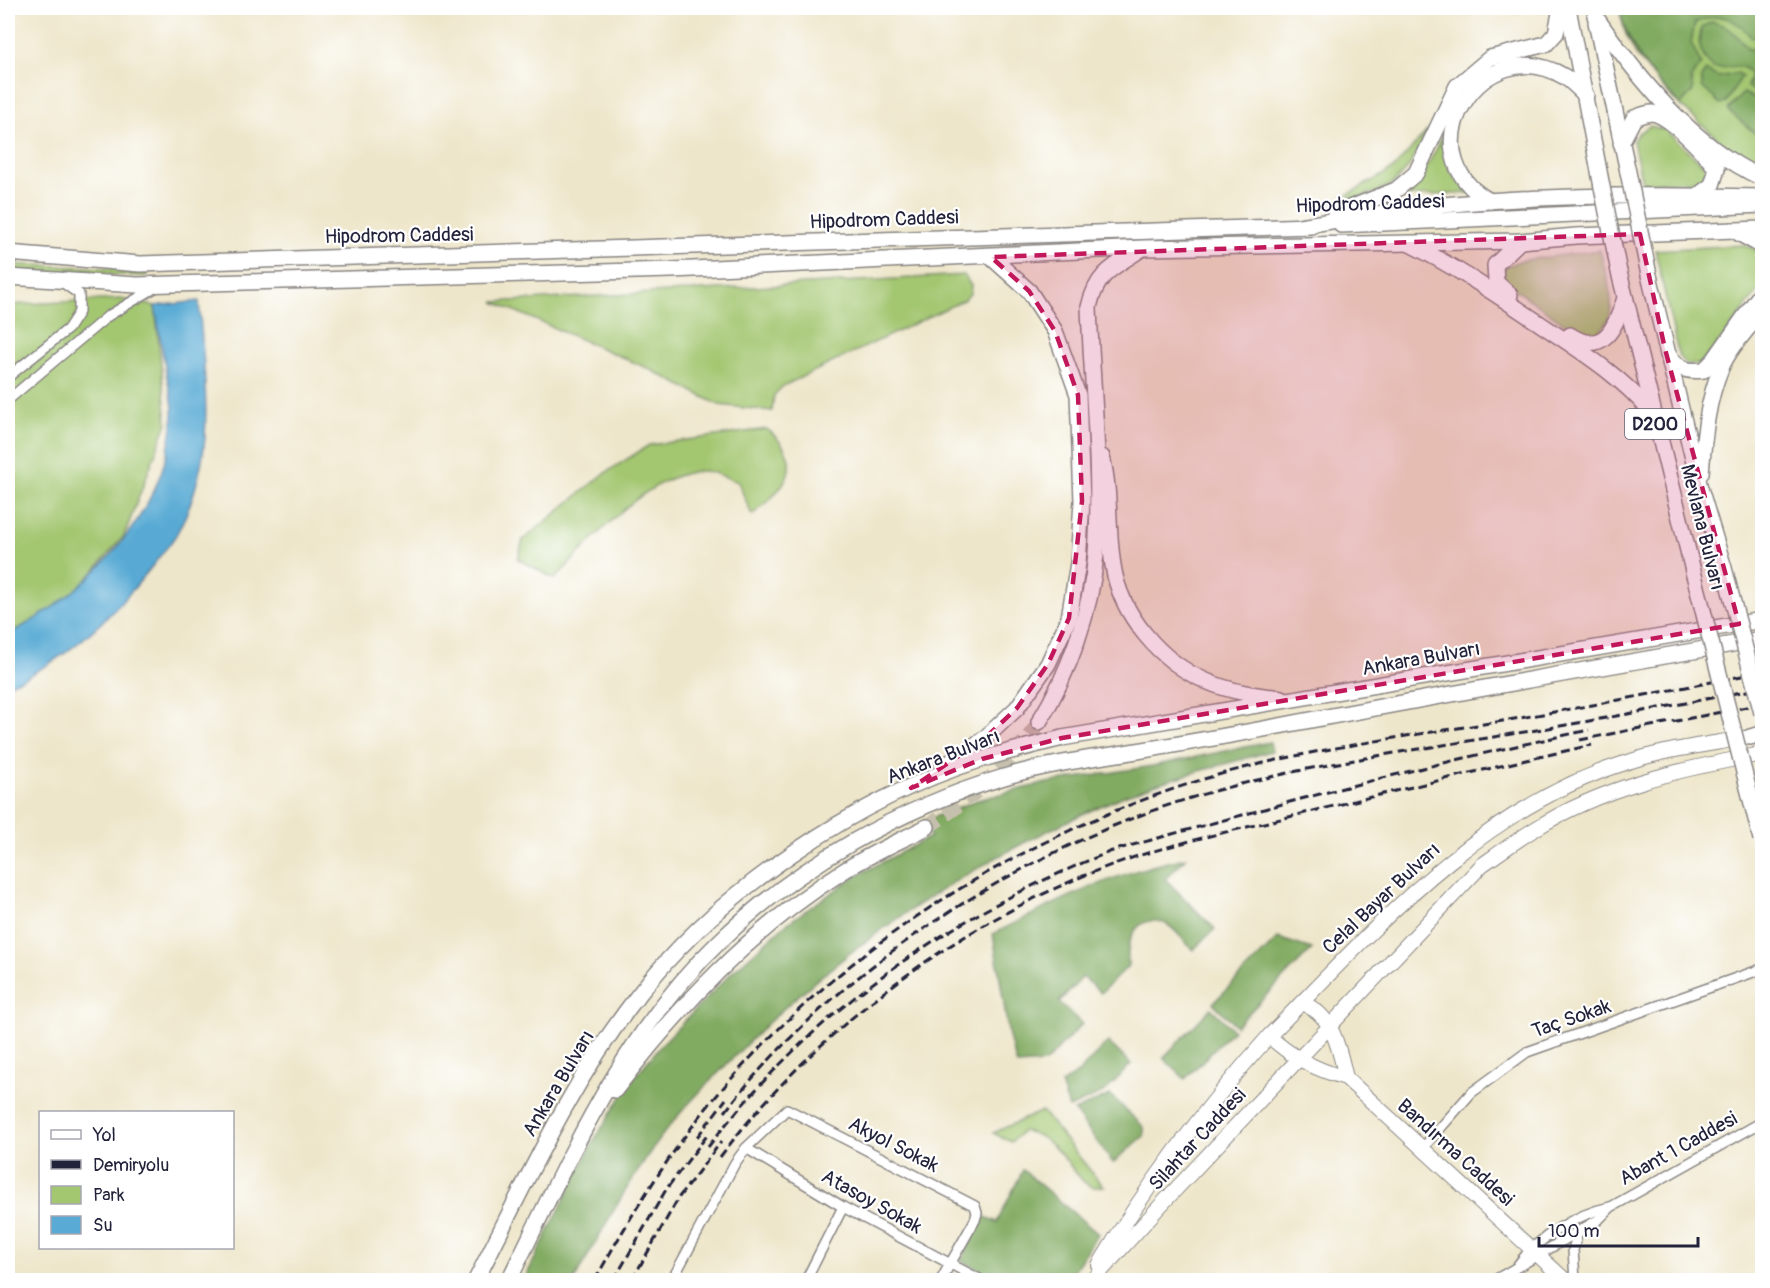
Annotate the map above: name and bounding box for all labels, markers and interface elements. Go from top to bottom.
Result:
street label: Hipodrom Caddesi [1295,188,1445,219]
street label: Hipodrom Caddesi [809,204,959,235]
street label: Hipodrom Caddesi [324,222,474,249]
road number: D200 [1625,409,1685,439]
street label: Mevlana Bulvarı [1675,462,1730,593]
street label: Ankara Bulvarı [1360,636,1482,681]
street label: Ankara Bulvarı [883,723,1004,790]
street label: Celal Bayar Bulvarı [1317,837,1446,959]
street label: Taç Sokak [1528,993,1615,1044]
street label: Ankara Bulvarı [517,1026,600,1141]
street label: Silahtar Caddesi [1143,1083,1251,1196]
street label: Bandırma Caddesi [1392,1093,1519,1211]
street label: Abant 1 Caddesi [1615,1106,1742,1191]
legend [39,1111,234,1249]
street label: Akyol Sokak [844,1111,944,1178]
text: Yol [92,1124,116,1147]
text: Demiryolu [93,1154,169,1177]
street label: Atasoy Sokak [817,1164,927,1240]
text: Park [93,1184,125,1207]
scale bar [1539,1210,1698,1248]
text: Su [93,1214,113,1237]
text: 100 m [1548,1220,1600,1243]

